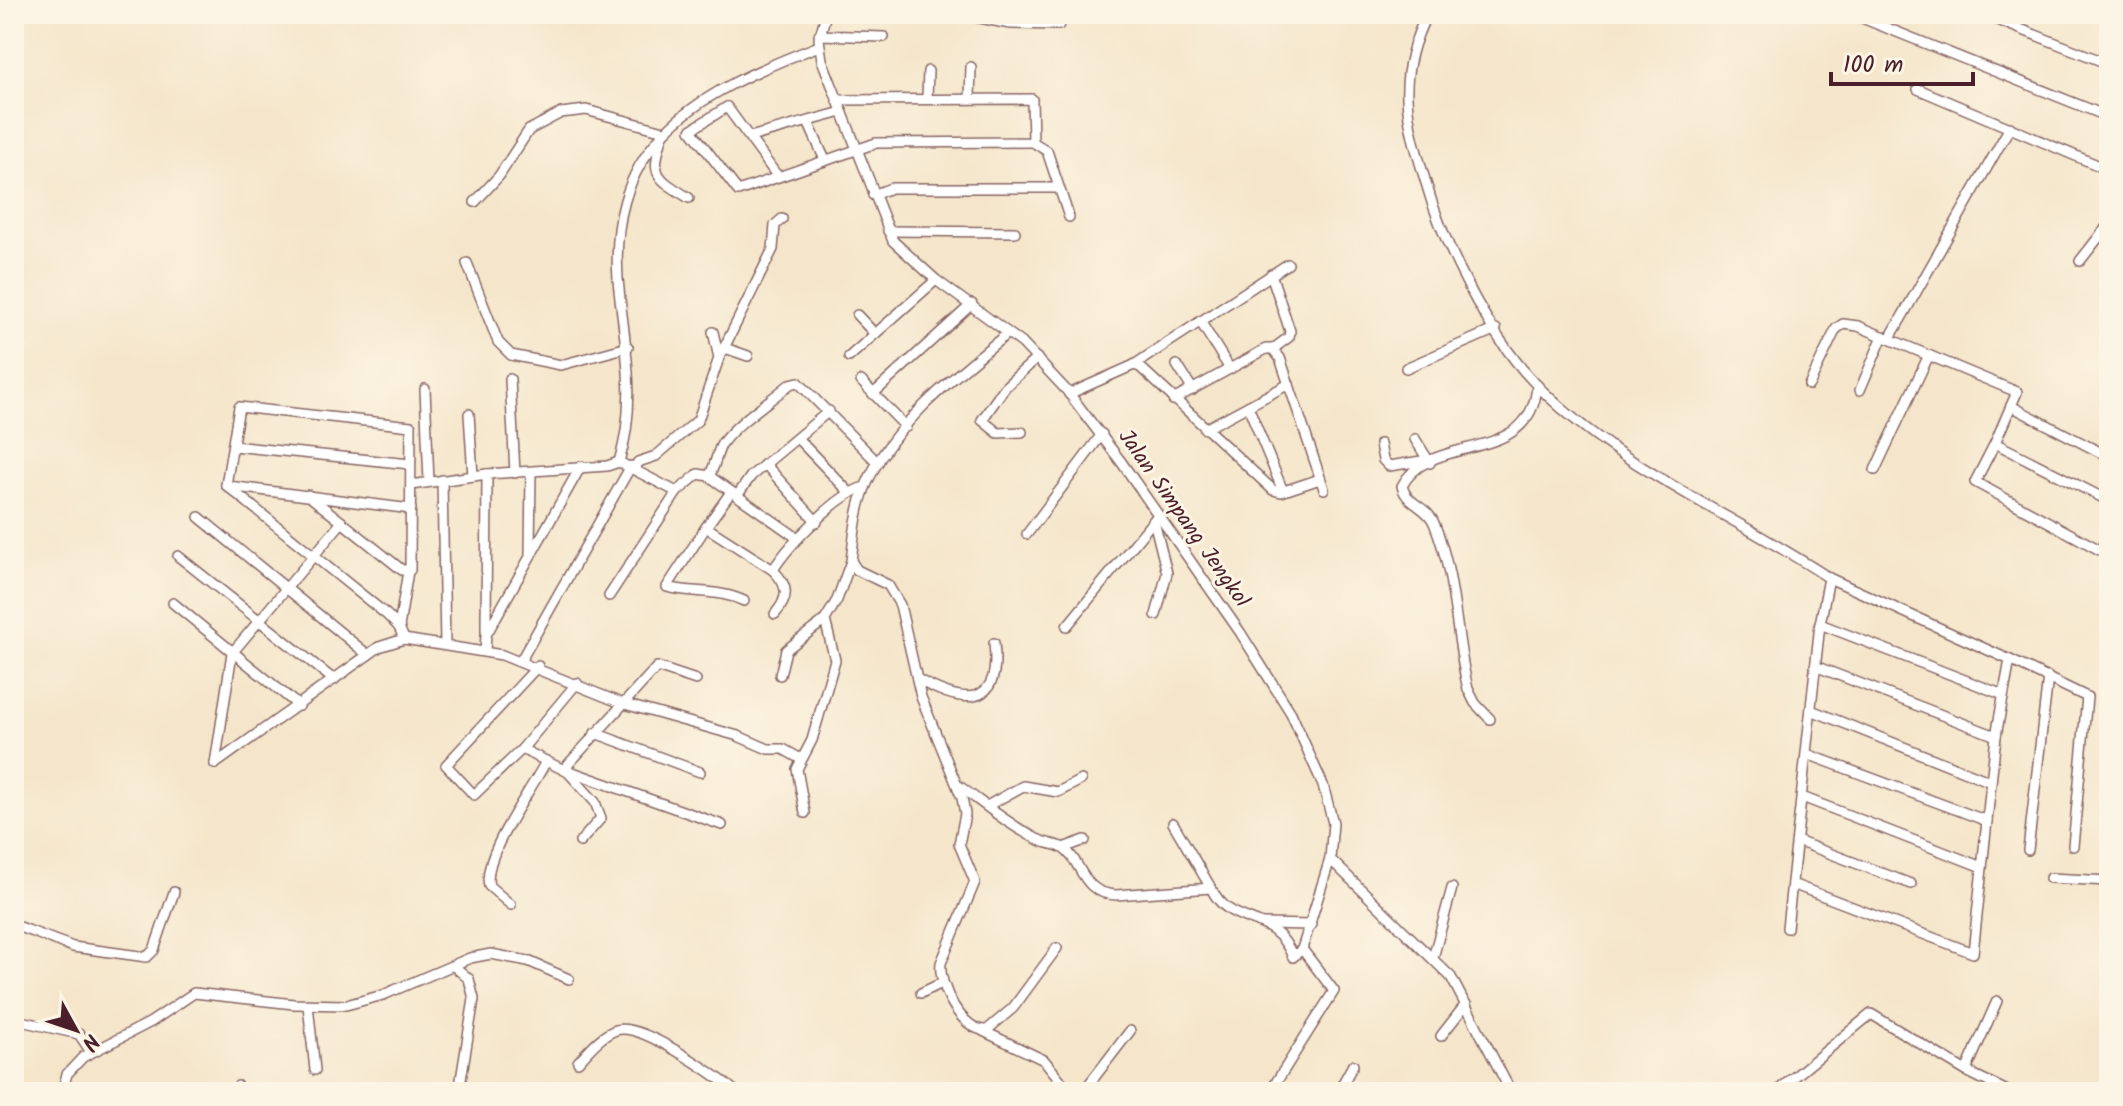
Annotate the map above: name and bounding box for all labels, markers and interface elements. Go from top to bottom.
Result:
scale bar [1831,36,1973,86]
text: 100 m [1843,46,1903,85]
street label: Jalan Simpang Jengkol [1108,422,1258,616]
north arrow [36,990,116,1070]
text: N [71,1025,107,1058]

